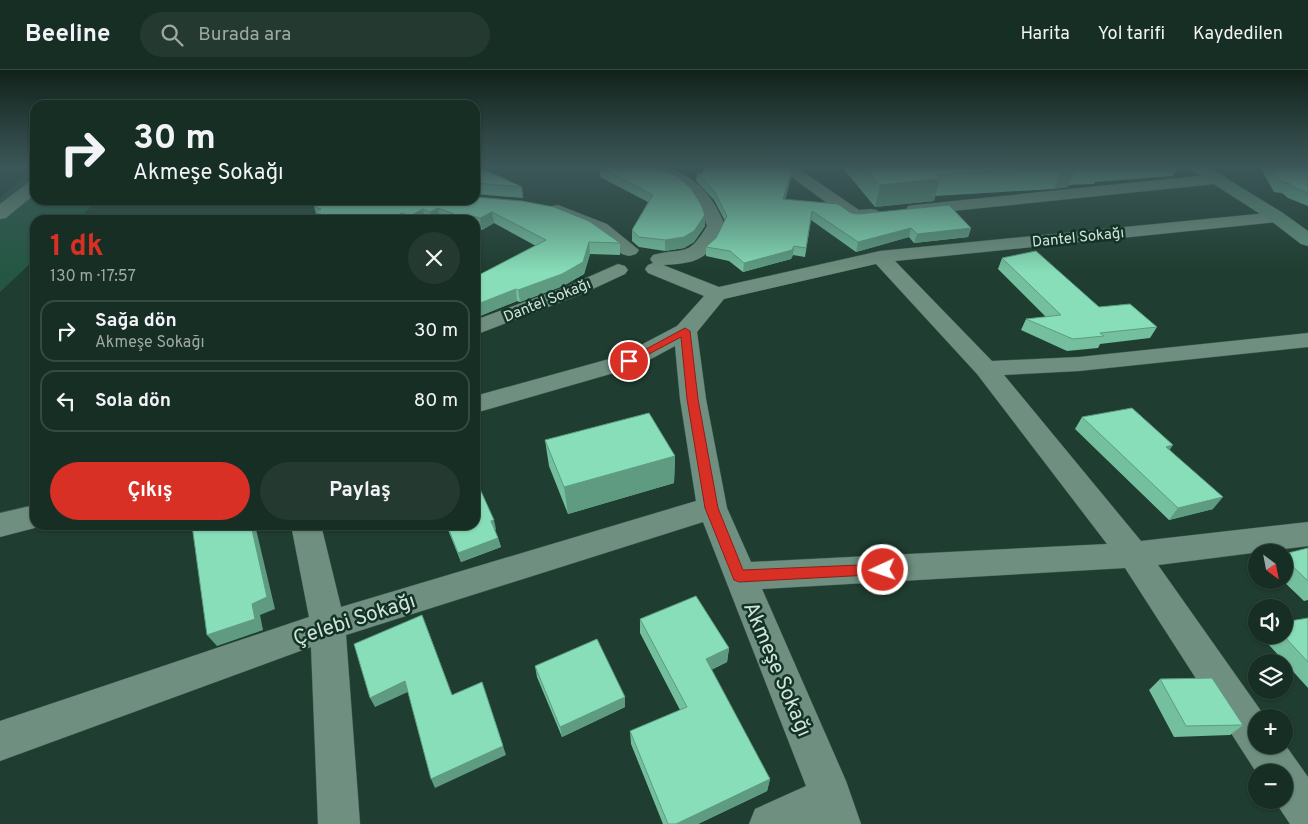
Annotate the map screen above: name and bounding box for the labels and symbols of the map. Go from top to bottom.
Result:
street label: Dantel Sokağı [1031,224,1125,253]
street label: Dantel Sokağı [501,275,594,328]
pin [608,340,650,382]
position arrow [856,543,908,595]
north arrow [1248,544,1292,589]
street label: Çelebi Sokağı [290,588,419,653]
street label: Akmeşe Sokağı [736,598,817,741]

